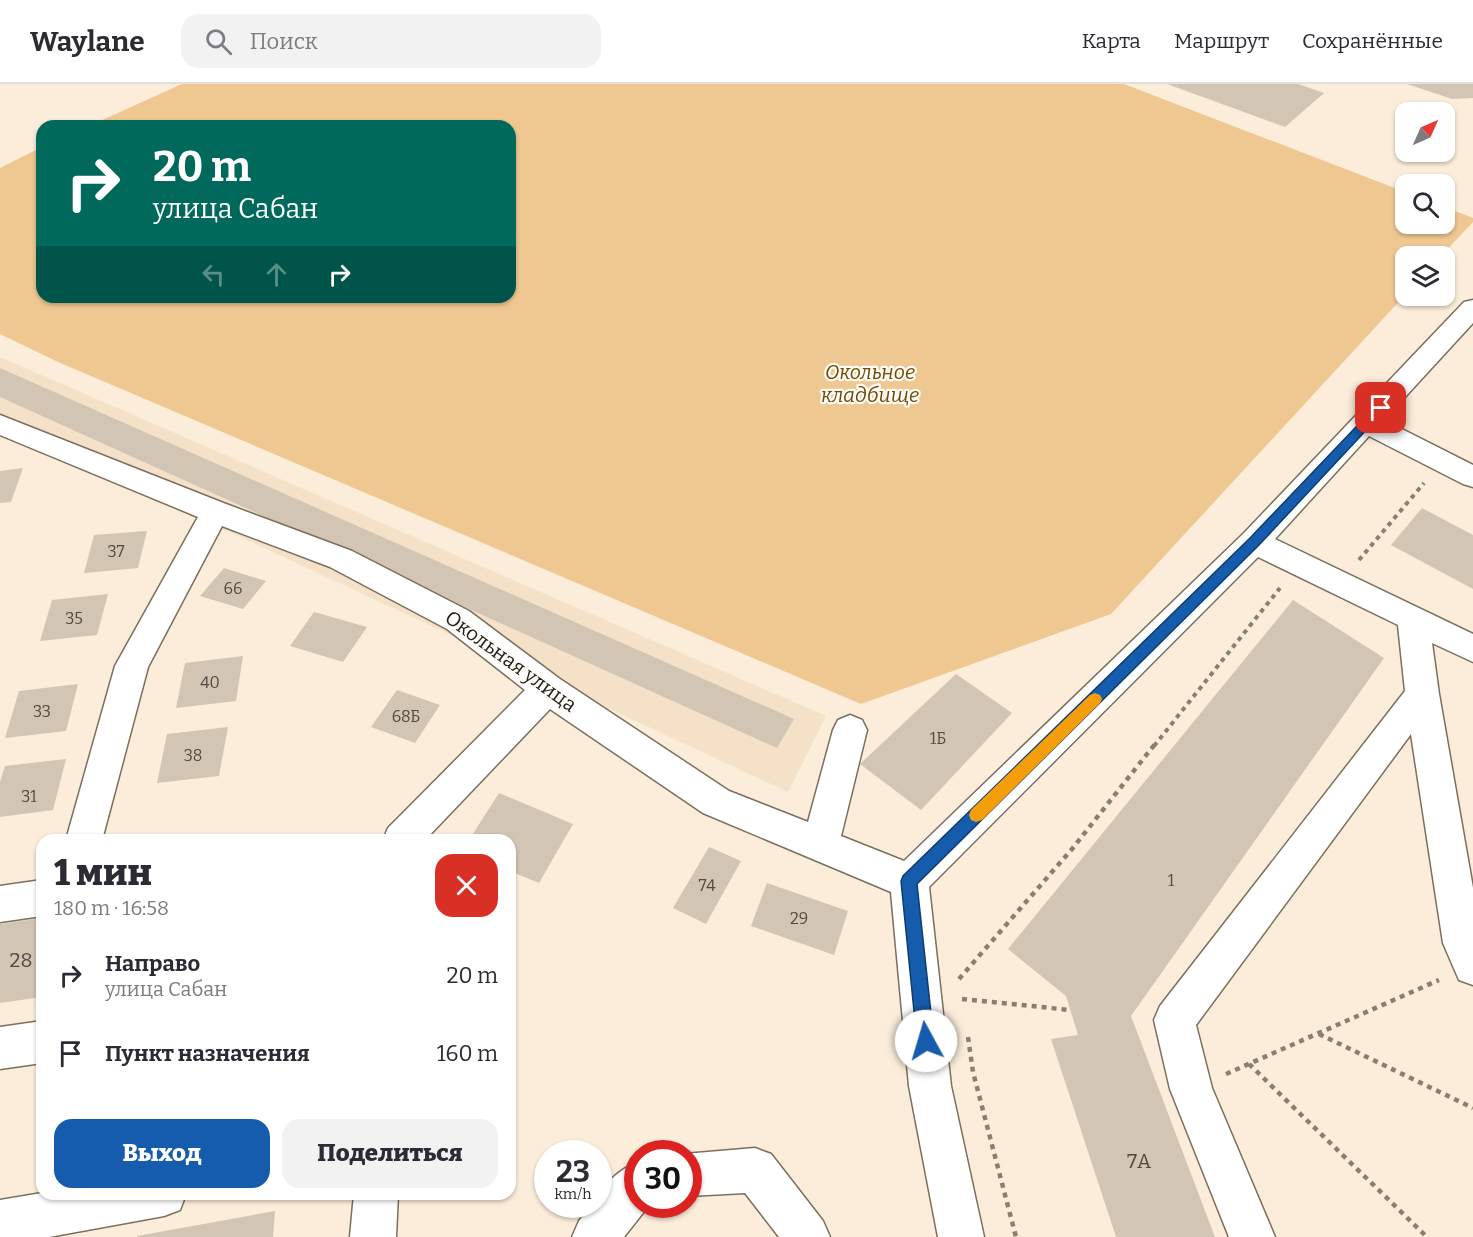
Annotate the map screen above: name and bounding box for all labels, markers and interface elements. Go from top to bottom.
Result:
search box [181,14,601,68]
text: Waylane [30,25,145,58]
icon: search [202,25,235,58]
text: Поиск [250,28,318,55]
text: Карта [1082,28,1141,54]
text: Маршрут [1174,28,1269,54]
text: Сохранённые [1302,28,1443,54]
north arrow [1395,102,1455,162]
map controls [1395,102,1455,306]
text: 20 m [153,142,251,192]
icon: right [54,144,132,222]
button: search [1395,174,1455,234]
text: улица Сабан [153,193,318,225]
button: layers [1395,246,1455,306]
icon: left [197,258,230,291]
icon: ahead [260,258,293,291]
icon: right [323,258,356,291]
park label: Окольное кладбище [821,360,919,407]
pin [1355,382,1406,433]
icon: arrive [1364,391,1397,424]
house number: 37 [107,542,125,561]
house number: 66 [224,579,242,598]
street label: Окольная улица [441,605,581,717]
house number: 35 [65,609,83,628]
house number: 40 [200,673,220,692]
house number: 33 [33,702,51,721]
house number: 68Б [392,707,420,726]
house number: 1Б [930,729,946,748]
house number: 38 [184,746,202,765]
house number: 31 [21,787,37,806]
text: 1 мин [54,851,152,895]
button: close [435,854,498,917]
house number: 1 [1168,871,1175,890]
house number: 74 [698,876,716,895]
text: 180 m · 16:58 [54,896,169,920]
house number: 29 [790,909,808,928]
house number: 28 [10,948,32,972]
text: Направо [105,950,200,977]
icon: right [54,959,87,992]
text: 20 m [447,962,498,989]
text: улица Сабан [105,977,227,1001]
position arrow [894,1009,958,1073]
icon: arrive [54,1037,87,1070]
text: Пункт назначения [105,1040,310,1067]
text: 160 m [437,1040,498,1067]
button: Выход [54,1119,270,1188]
button: Поделиться [282,1119,498,1188]
speed limit sign: 30 [624,1140,702,1218]
house number: 7А [1127,1149,1152,1173]
text: 23 [556,1154,590,1190]
text: km/h [554,1185,592,1203]

